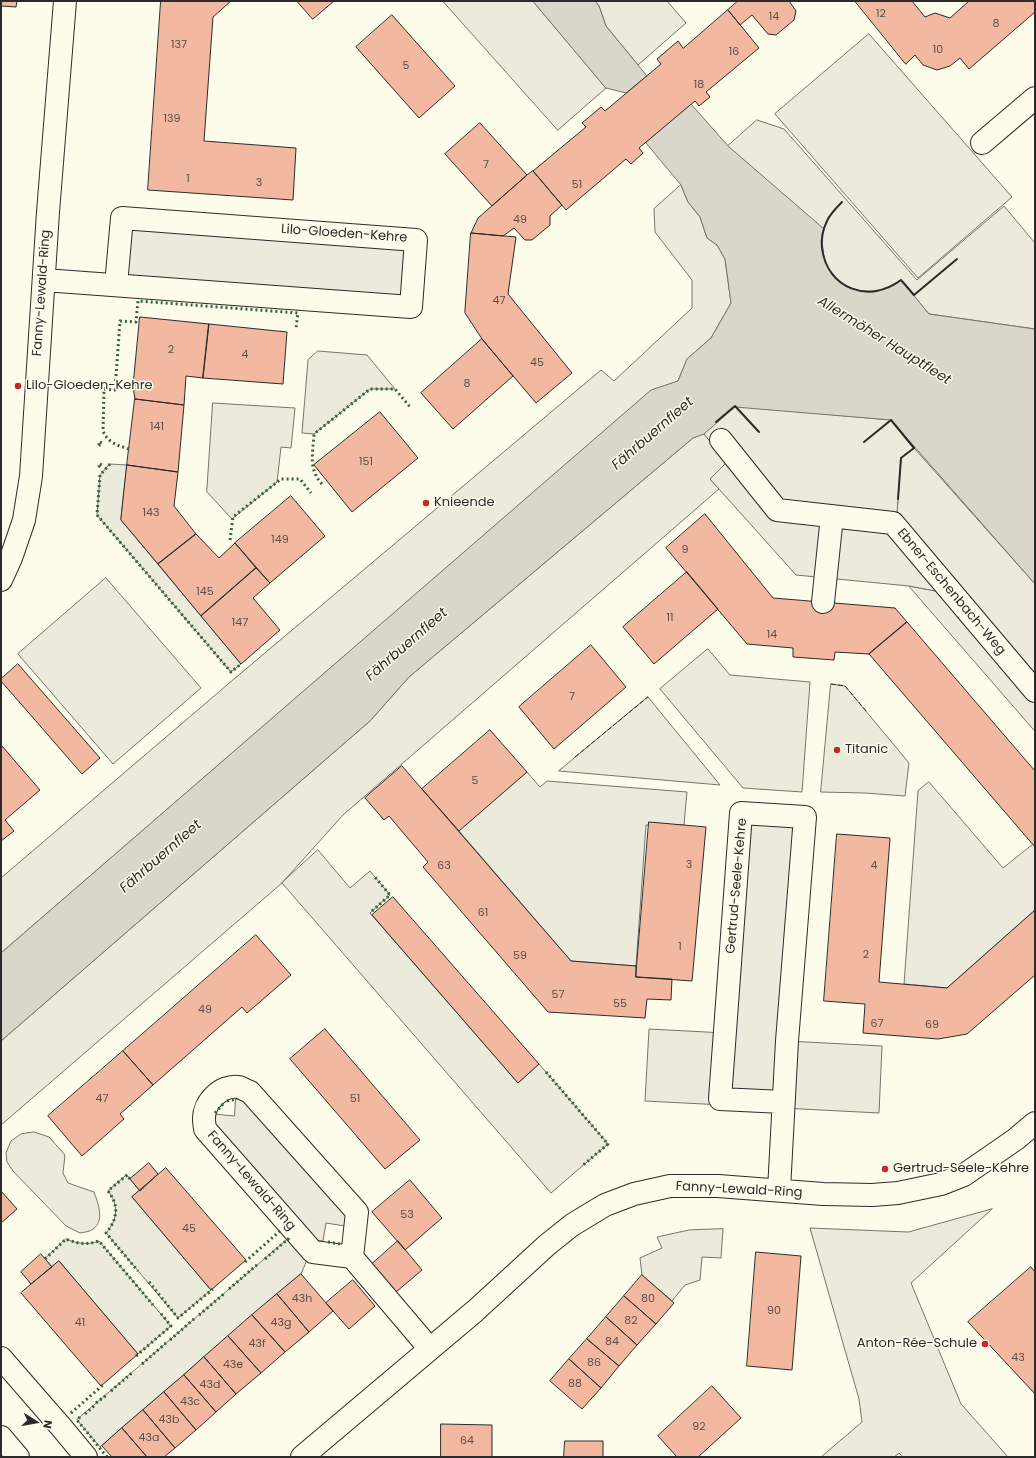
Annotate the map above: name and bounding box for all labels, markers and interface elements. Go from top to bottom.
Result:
house number: 12 [876,7,886,21]
house number: 14 [769,10,779,24]
house number: 8 [993,17,999,31]
house number: 137 [171,38,187,52]
house number: 10 [933,43,943,57]
house number: 16 [729,45,739,59]
house number: 5 [403,59,409,73]
house number: 18 [694,78,704,92]
house number: 139 [164,112,180,126]
house number: 7 [483,158,489,172]
house number: 1 [186,172,190,186]
house number: 3 [256,176,262,190]
house number: 51 [572,178,582,192]
house number: 49 [513,213,527,227]
street label: Lilo-Gloeden-Kehre [280,222,408,246]
street label: Fanny-Lewald-Ring [30,229,54,357]
water label: Allermöher Hauptfleet [814,293,954,389]
house number: 47 [493,294,505,308]
house number: 2 [168,343,174,357]
house number: 4 [242,348,248,362]
house number: 45 [530,356,544,370]
house number: 8 [464,377,470,391]
place label: Lilo-Gloeden-Kehre [26,378,153,394]
marker: Lilo-Gloeden-Kehre [13,381,23,391]
water label: Fährbuernfleet [609,394,697,474]
house number: 141 [150,420,164,434]
house number: 151 [359,455,373,469]
place label: Knieende [434,495,495,511]
marker: Knieende [421,498,431,508]
house number: 143 [143,506,159,520]
street label: Ebner-Eschenbach-Weg [893,526,1009,658]
house number: 149 [271,533,289,547]
house number: 9 [682,543,688,557]
house number: 145 [196,585,214,599]
water label: Fährbuernfleet [363,605,451,685]
house number: 11 [666,611,674,625]
house number: 147 [232,616,248,630]
house number: 14 [767,628,777,642]
house number: 7 [569,690,575,704]
place label: Titanic [845,742,888,758]
marker: Titanic [832,745,842,755]
house number: 5 [472,774,478,788]
water label: Fährbuernfleet [117,817,205,897]
street label: Gertrud-Seele-Kehre [723,818,751,954]
house number: 3 [686,858,692,872]
house number: 63 [437,859,451,873]
house number: 4 [871,859,877,873]
house number: 61 [478,906,488,920]
house number: 1 [678,940,682,954]
house number: 2 [863,948,869,962]
house number: 59 [513,949,527,963]
house number: 57 [552,988,564,1002]
house number: 55 [613,997,627,1011]
house number: 49 [198,1003,212,1017]
house number: 67 [871,1017,883,1031]
house number: 69 [925,1018,939,1032]
house number: 47 [96,1092,108,1106]
house number: 51 [350,1092,360,1106]
street label: Fanny-Lewald-Ring [203,1128,299,1234]
place label: Gertrud-Seele-Kehre [893,1161,1029,1177]
marker: Gertrud-Seele-Kehre [880,1164,890,1174]
street label: Fanny-Lewald-Ring [675,1179,803,1201]
house number: 53 [400,1208,414,1222]
house number: 45 [182,1222,196,1236]
house number: 43h [292,1292,312,1306]
house number: 80 [641,1292,655,1306]
house number: 90 [767,1304,781,1318]
house number: 82 [624,1314,638,1328]
house number: 41 [75,1316,85,1330]
house number: 43g [271,1316,291,1330]
house number: 84 [605,1335,619,1349]
place label: Anton-Rée-Schule [857,1336,977,1352]
house number: 43f [248,1337,266,1351]
marker: Anton-Rée-Schule [980,1339,990,1349]
house number: 43 [1011,1351,1025,1365]
house number: 86 [587,1356,601,1370]
house number: 43e [223,1358,243,1372]
house number: 88 [568,1377,582,1391]
house number: 43d [200,1378,220,1392]
house number: 43c [180,1395,200,1409]
north arrow [16,1402,56,1442]
house number: 43b [159,1413,179,1427]
text: N [39,1419,56,1430]
house number: 92 [692,1420,706,1434]
house number: 43a [139,1431,159,1445]
house number: 64 [460,1434,474,1448]

